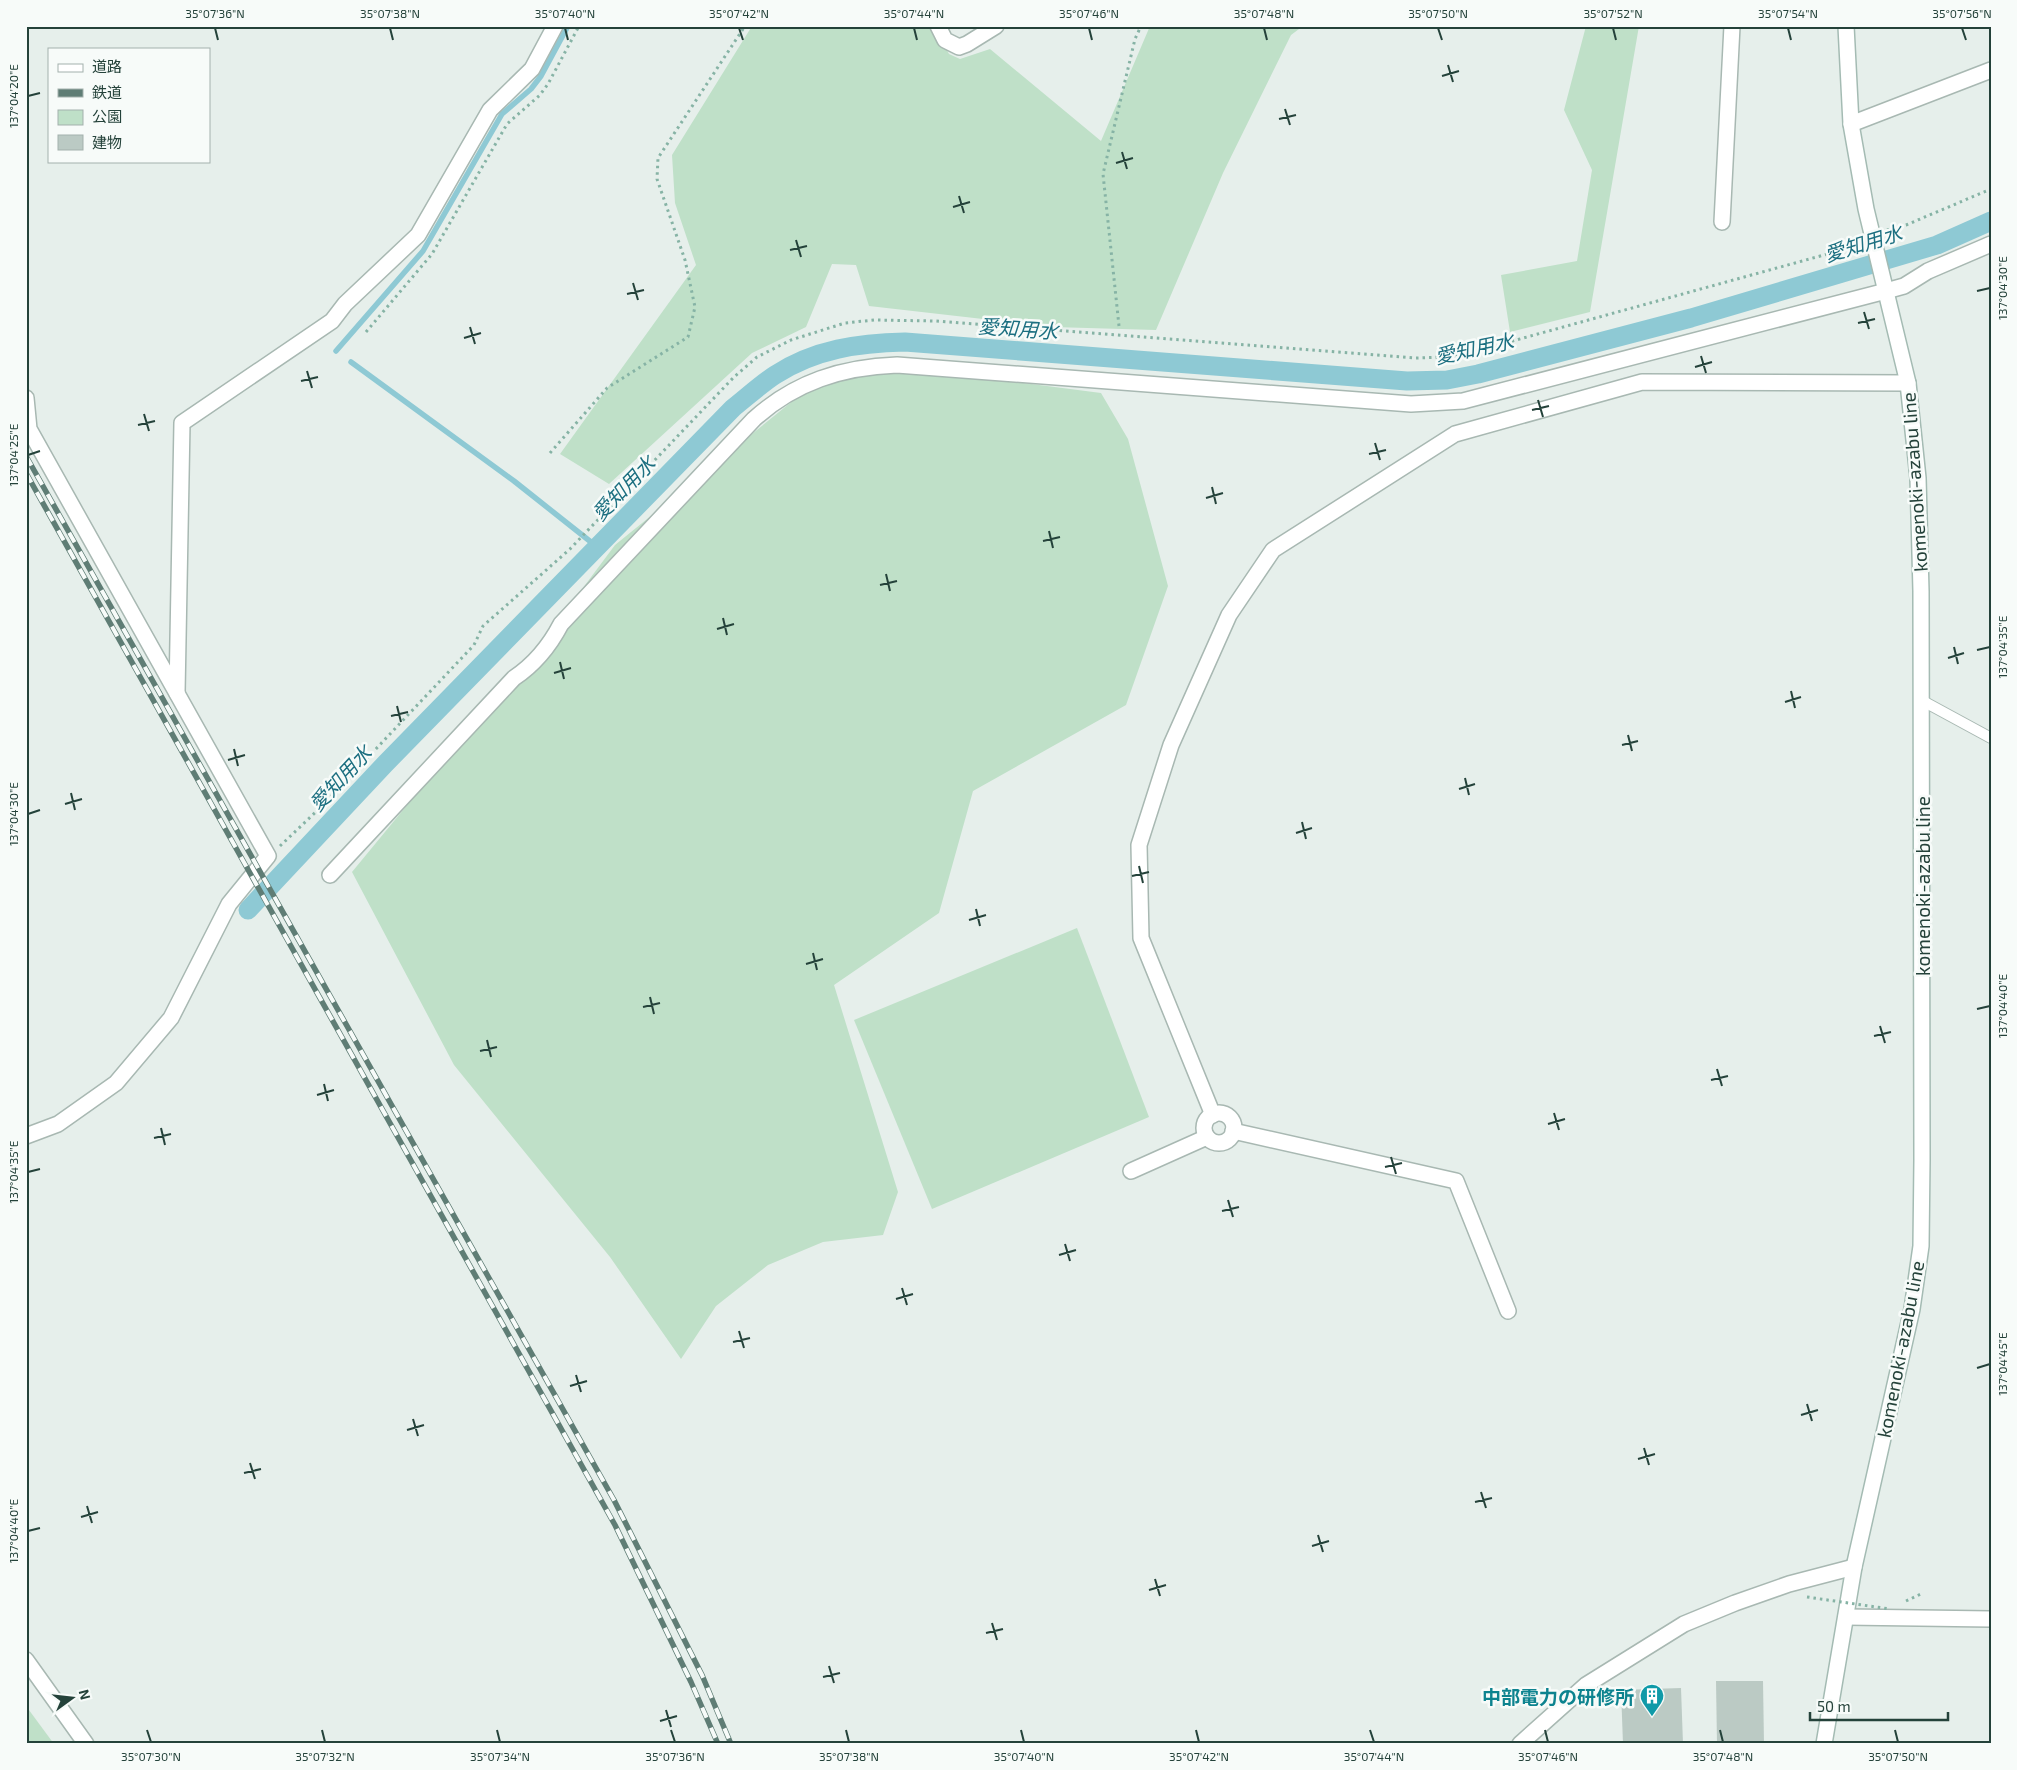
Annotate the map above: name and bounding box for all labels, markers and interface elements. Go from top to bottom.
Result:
text: 35°07'36"N [185,6,245,20]
text: 35°07'38"N [360,6,420,20]
text: 35°07'40"N [535,6,595,20]
text: 35°07'42"N [709,6,769,20]
text: 35°07'44"N [884,6,944,20]
text: 35°07'46"N [1059,6,1119,20]
text: 35°07'48"N [1234,6,1294,20]
text: 35°07'50"N [1408,6,1468,20]
text: 35°07'52"N [1583,6,1643,20]
text: 35°07'54"N [1758,6,1818,20]
text: 35°07'56"N [1932,6,1992,20]
legend [48,48,210,162]
text: 道路 [92,57,122,75]
text: 137°04'20"E [6,64,20,128]
text: 鉄道 [92,83,122,101]
text: 公園 [92,107,122,125]
text: 建物 [92,133,122,151]
water label: 愛知用水 [1821,219,1907,266]
text: 137°04'30"E [1995,256,2009,320]
water label: 愛知用水 [977,313,1061,343]
water label: 愛知用水 [1432,328,1518,368]
street label: komenoki-azabu line [1896,392,1932,572]
text: 137°04'25"E [6,423,20,487]
water label: 愛知用水 [587,449,661,525]
text: 137°04'35"E [1995,615,2009,679]
water label: 愛知用水 [304,739,377,815]
text: 137°04'30"E [6,782,20,846]
street label: komenoki-azabu line [1911,796,1934,976]
text: 137°04'40"E [1995,974,2009,1038]
text: 137°04'35"E [6,1140,20,1204]
street label: komenoki-azabu line [1872,1259,1928,1439]
text: 137°04'45"E [1995,1332,2009,1396]
text: 137°04'40"E [6,1499,20,1563]
north arrow [48,1672,98,1722]
building icon: 中部電力の研修所 [1639,1683,1665,1717]
place label: 中部電力の研修所 [1482,1685,1634,1708]
text: N [76,1687,95,1702]
scale bar [1810,1690,1947,1722]
text: 50 m [1817,1697,1851,1715]
text: 35°07'30"N [121,1749,181,1763]
text: 35°07'32"N [295,1749,355,1763]
text: 35°07'34"N [470,1749,530,1763]
text: 35°07'36"N [645,1749,705,1763]
text: 35°07'38"N [819,1749,879,1763]
text: 35°07'40"N [994,1749,1054,1763]
text: 35°07'42"N [1169,1749,1229,1763]
text: 35°07'44"N [1344,1749,1404,1763]
text: 35°07'46"N [1518,1749,1578,1763]
text: 35°07'48"N [1693,1749,1753,1763]
text: 35°07'50"N [1868,1749,1928,1763]

